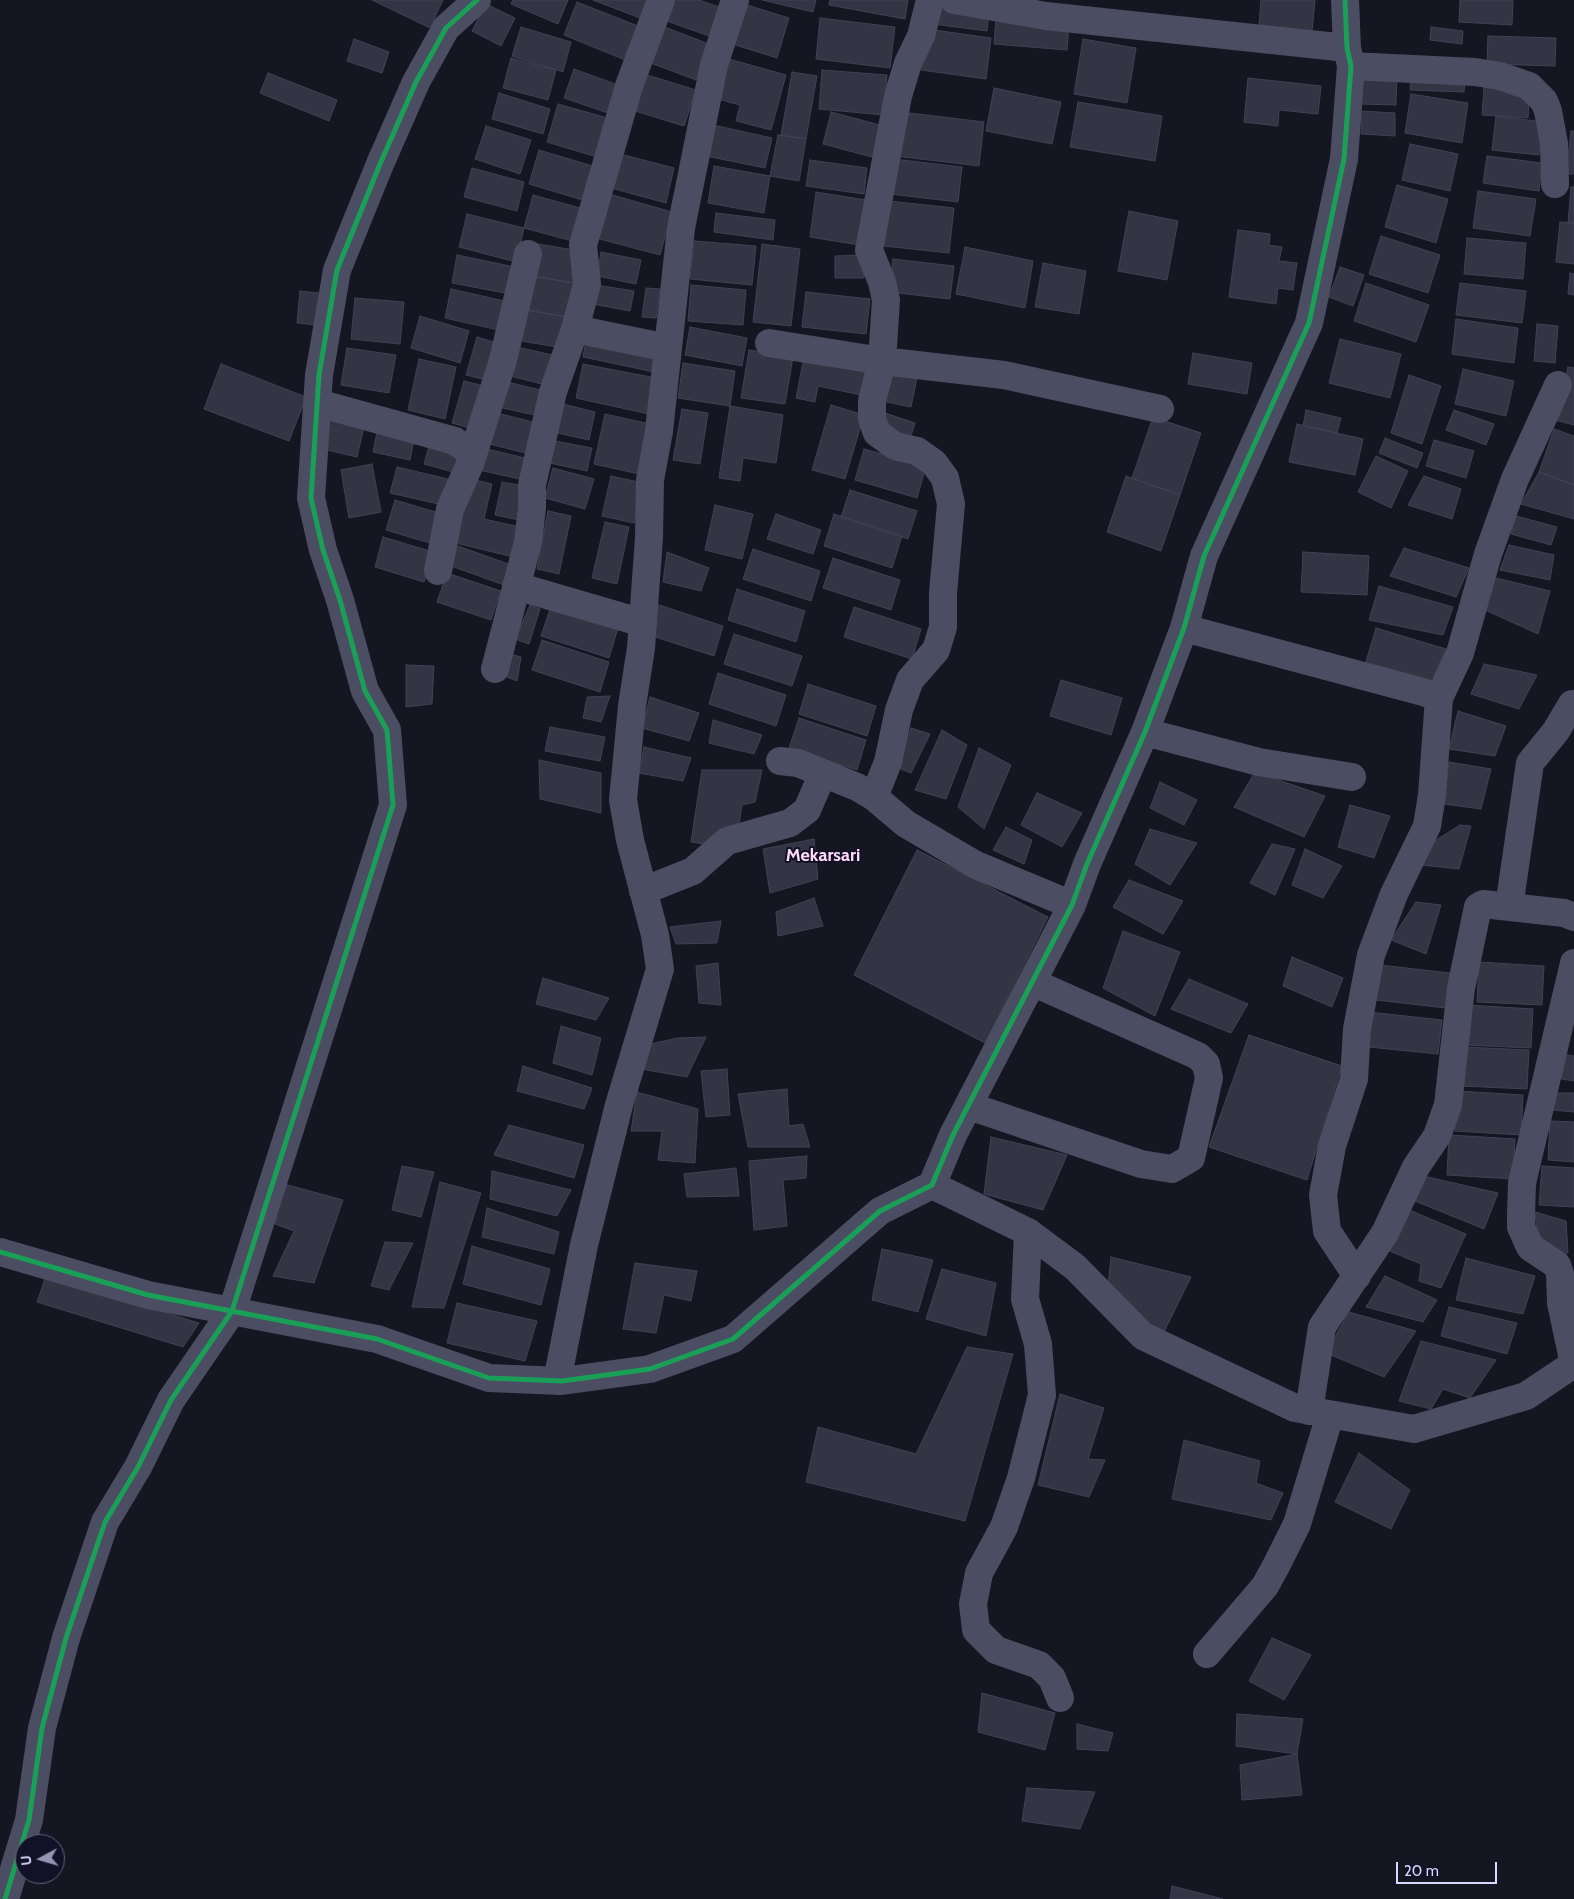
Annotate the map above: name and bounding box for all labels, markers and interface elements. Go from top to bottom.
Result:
district label: Mekarsari [786,845,860,867]
north arrow [15,1834,65,1884]
scale bar [1399,1852,1500,1884]
text: U [17,1855,36,1866]
text: 20 m [1404,1862,1439,1880]

